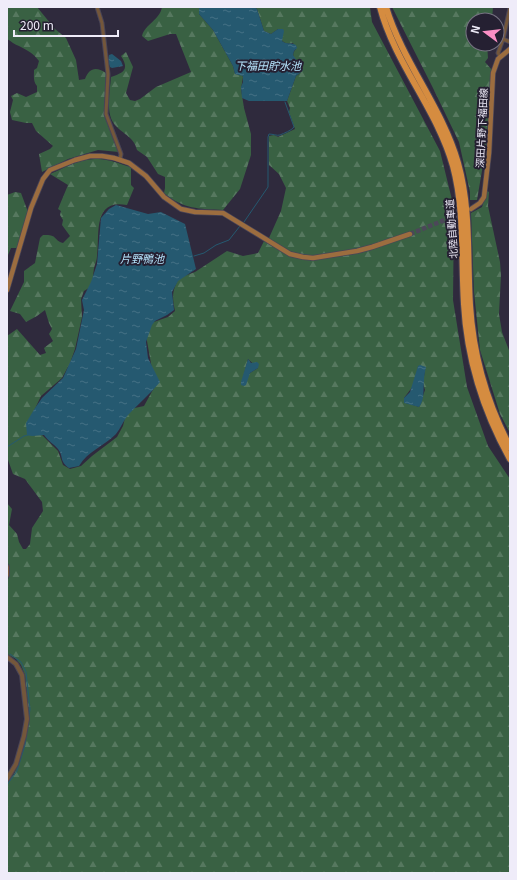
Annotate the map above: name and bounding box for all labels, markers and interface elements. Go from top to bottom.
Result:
scale bar [14,12,118,38]
north arrow [465,12,505,52]
text: 200 m [20,16,54,33]
text: N [466,23,483,35]
water label: 下福田貯水池 [235,57,302,73]
street label: 深田片野下福田線 [471,88,491,168]
street label: 北陸自動車道 [441,199,461,259]
water label: 片野鴨池 [120,250,165,266]

